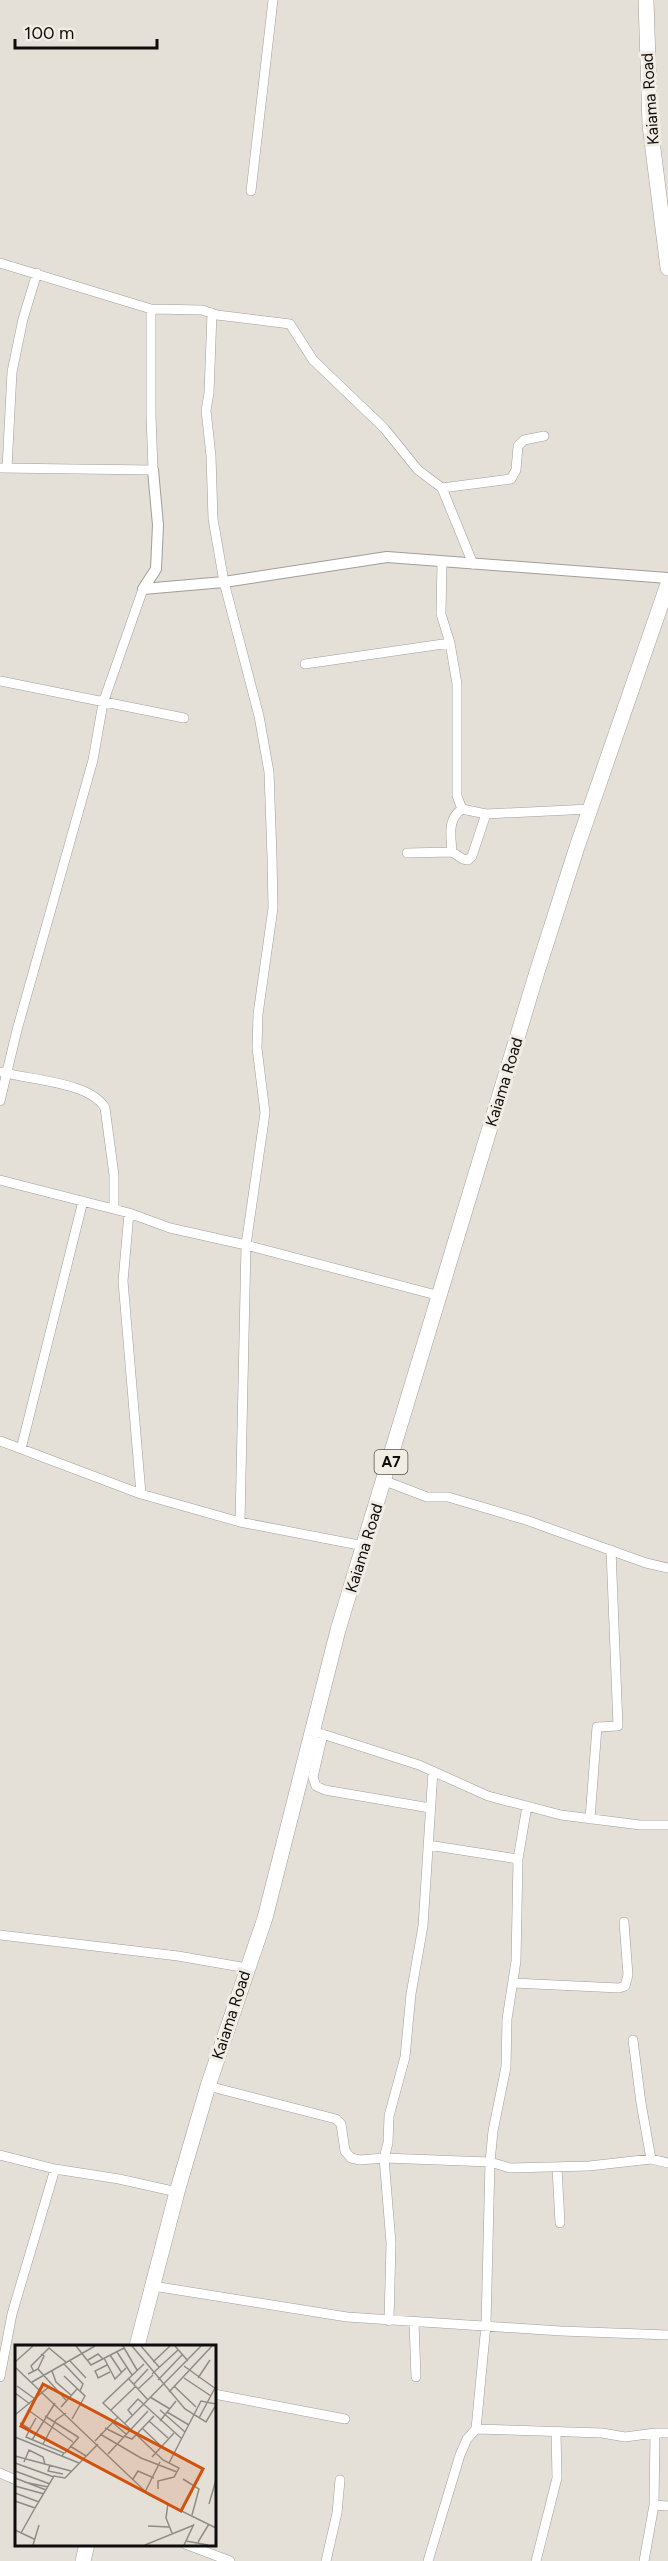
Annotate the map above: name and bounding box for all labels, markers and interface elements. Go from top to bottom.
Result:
scale bar [15,12,158,50]
text: 100 m [24,22,74,44]
street label: Kaiama Road [637,52,663,146]
street label: Kaiama Road [481,1035,527,1129]
road number: A7 [374,1450,408,1474]
street label: Kaiama Road [341,1501,387,1595]
street label: Kaiama Road [208,1968,254,2062]
inset map [15,2345,216,2546]

